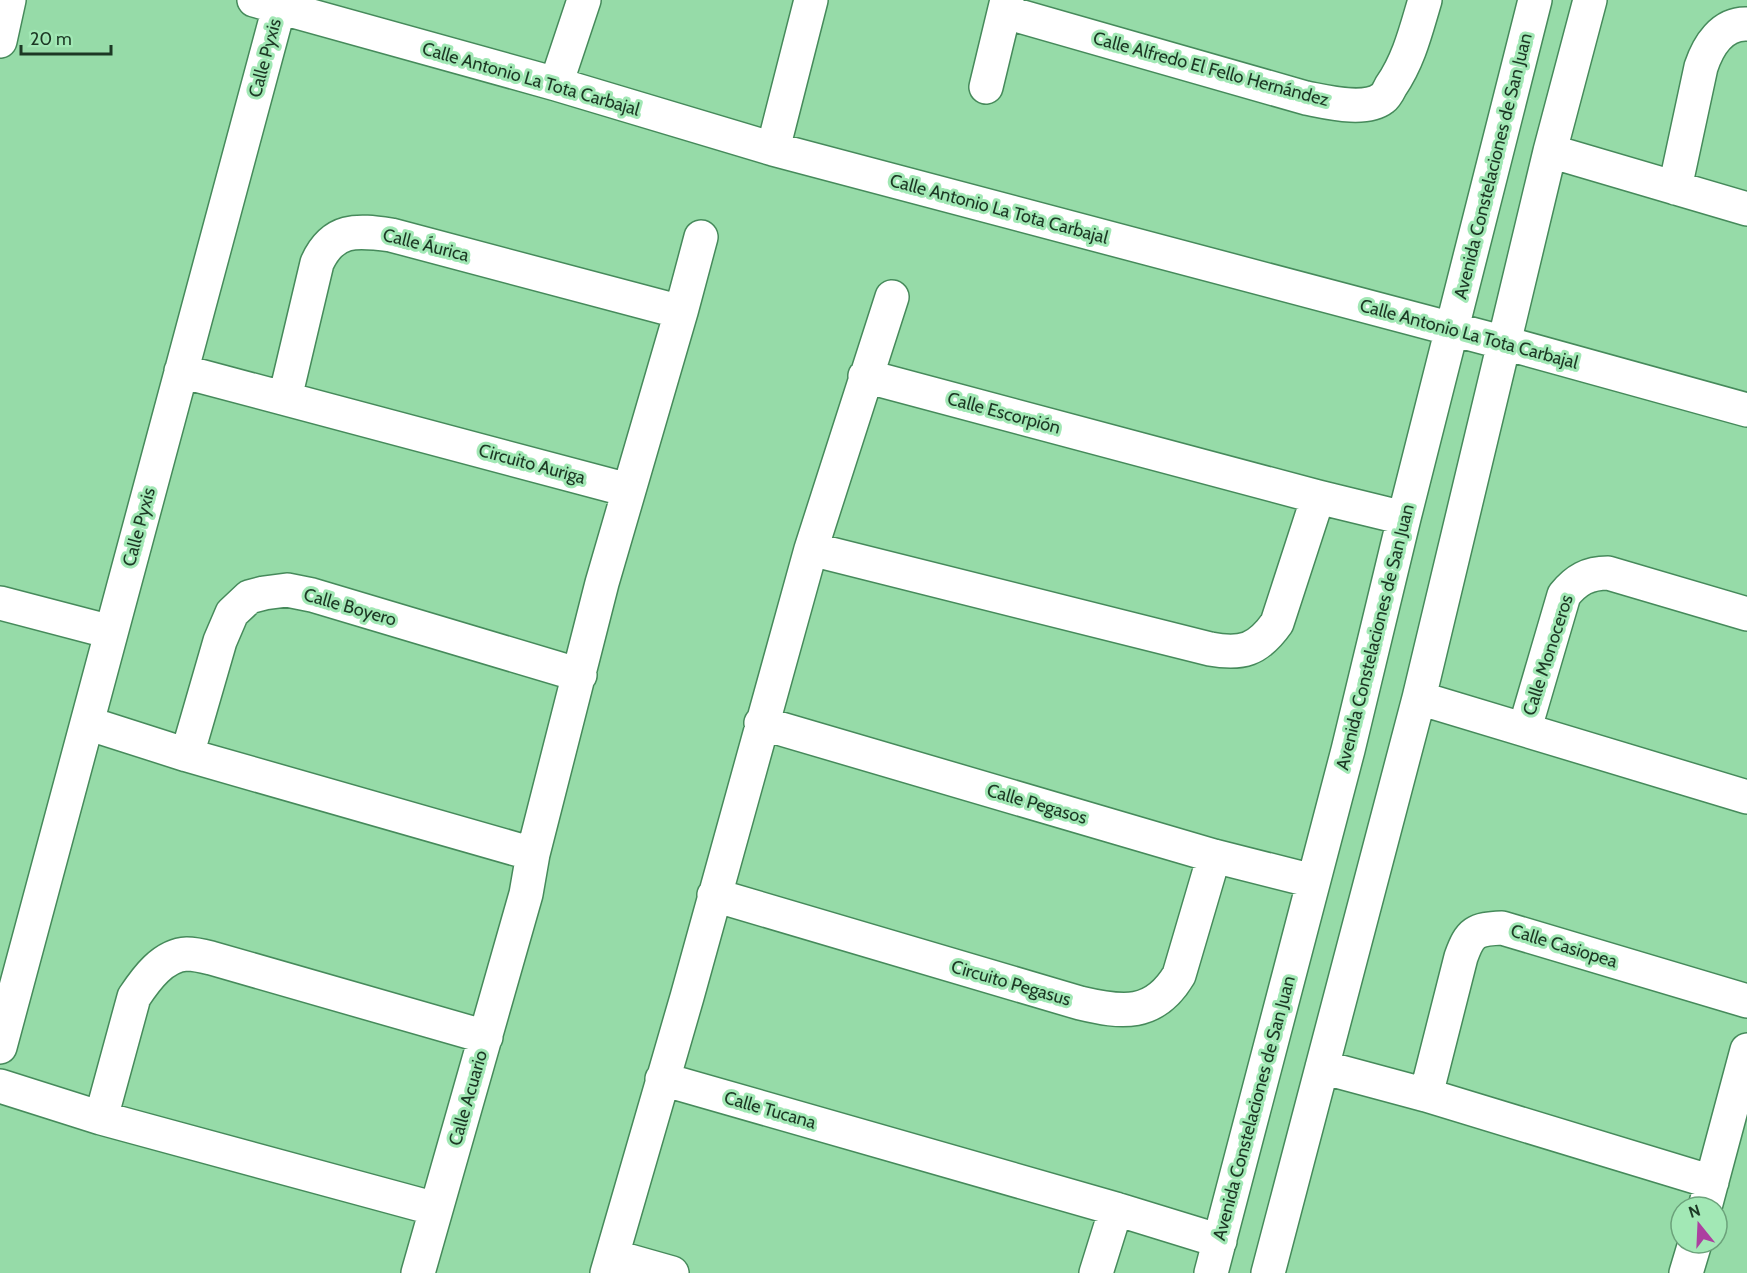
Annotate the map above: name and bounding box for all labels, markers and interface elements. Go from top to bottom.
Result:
street label: Calle Pyxis [244,16,286,100]
scale bar [21,18,111,56]
street label: Calle Alfredo El Fello Hernández [1091,27,1332,111]
text: 20 m [30,28,72,50]
street label: Avenida Constelaciones de San Juan [1449,31,1537,301]
street label: Calle Antonio La Tota Carbajal [420,37,643,121]
street label: Calle Antonio La Tota Carbajal [887,169,1111,249]
street label: Calle Áurica [381,224,472,266]
street label: Calle Antonio La Tota Carbajal [1357,294,1581,374]
street label: Calle Escorpión [945,387,1063,439]
street label: Circuito Auriga [476,439,588,489]
street label: Calle Pyxis [118,485,160,569]
street label: Avenida Constelaciones de San Juan [1331,502,1419,772]
street label: Calle Boyero [301,583,399,631]
street label: Calle Monoceros [1518,592,1578,718]
street label: Calle Pegasos [984,779,1090,829]
street label: Calle Casiopea [1508,919,1620,973]
street label: Circuito Pegasus [949,955,1073,1011]
street label: Avenida Constelaciones de San Juan [1208,973,1300,1243]
street label: Calle Acuario [444,1048,492,1148]
street label: Calle Tucana [722,1086,819,1134]
north arrow [1669,1195,1729,1255]
text: N [1686,1200,1703,1222]

